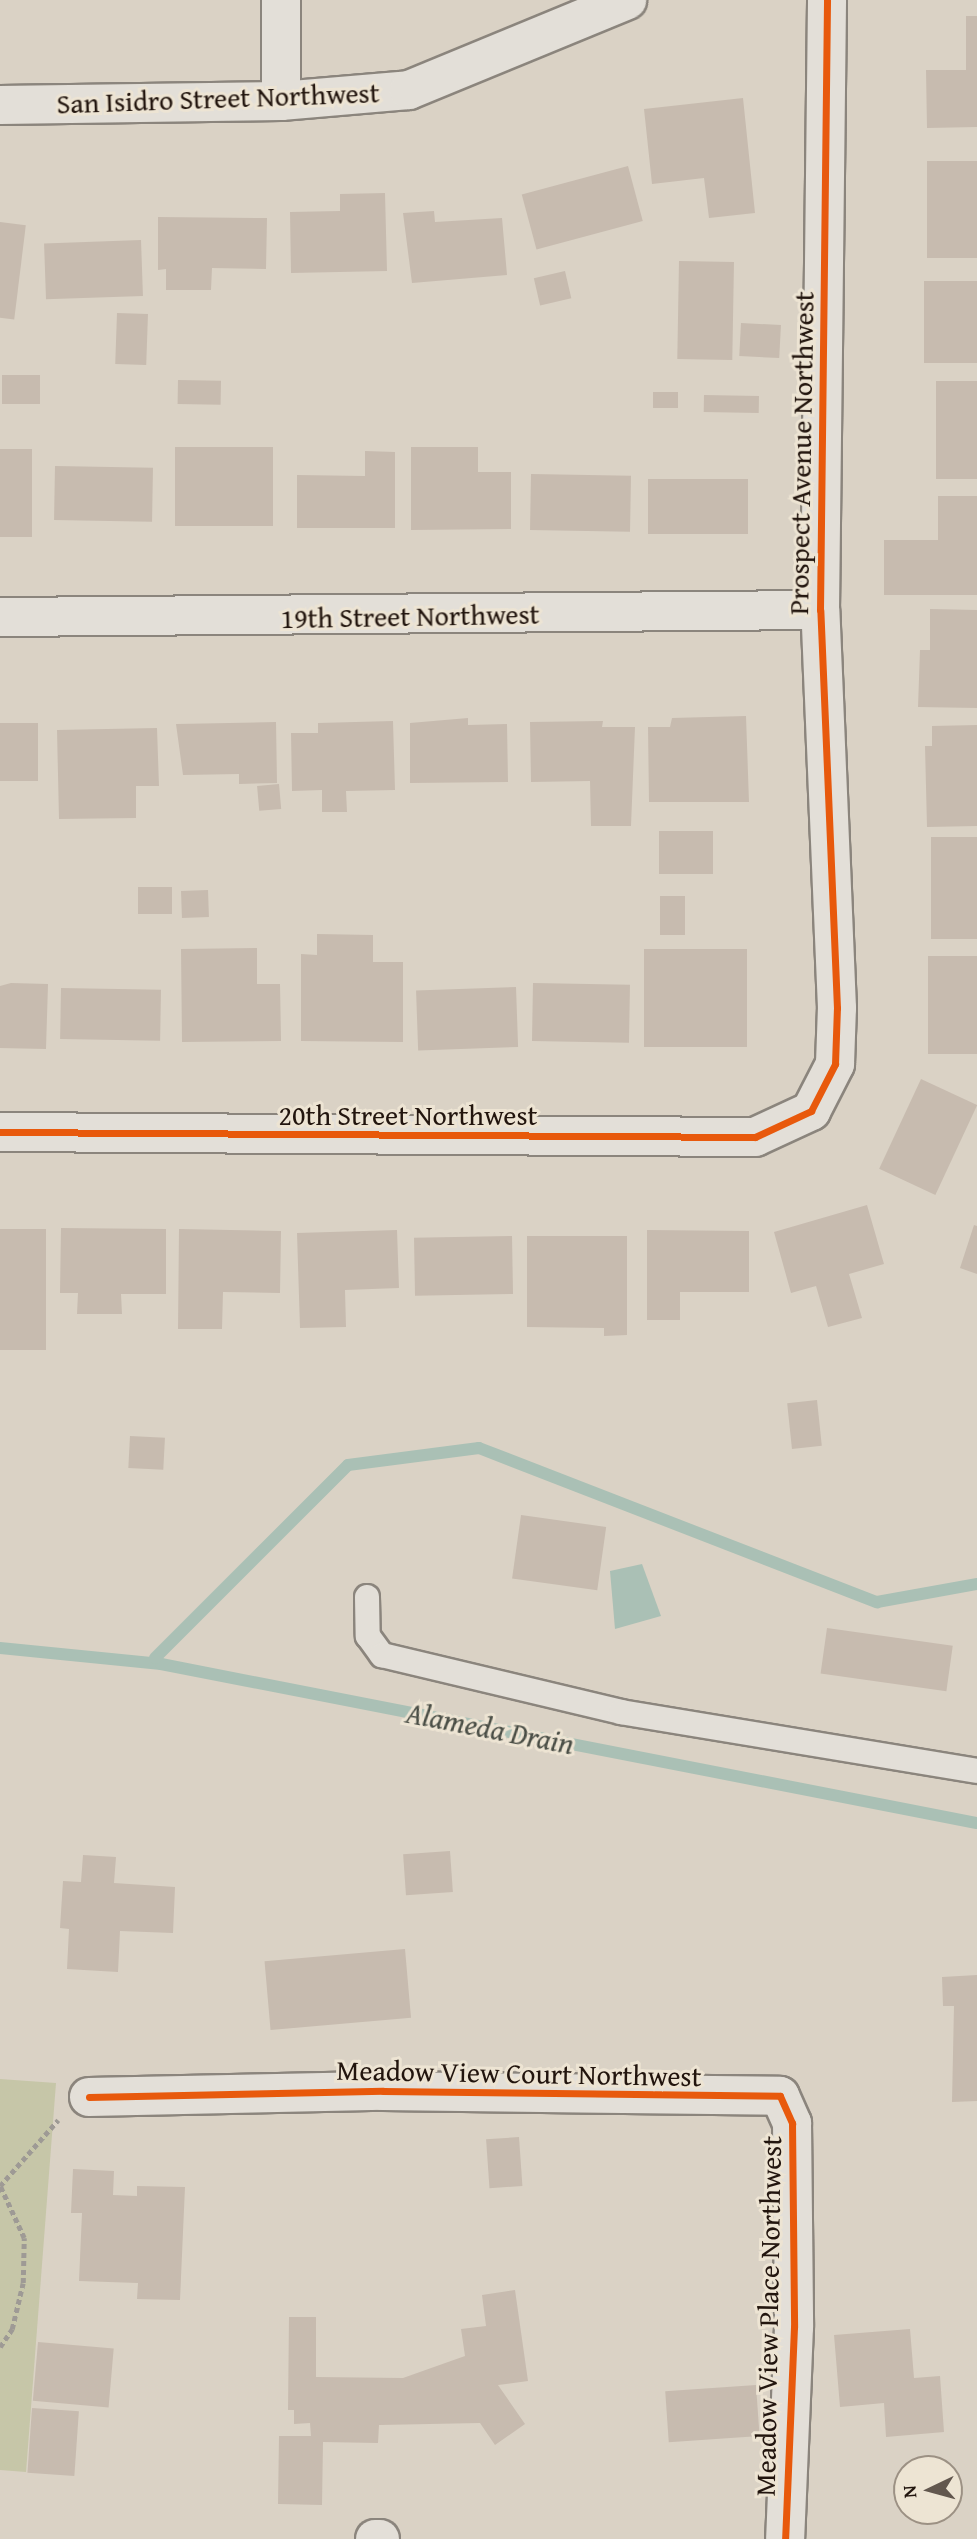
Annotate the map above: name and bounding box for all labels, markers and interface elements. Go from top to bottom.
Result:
street label: San Isidro Street Northwest [56,76,380,120]
street label: Prospect Avenue Northwest [781,291,821,615]
street label: 19th Street Northwest [280,597,540,635]
street label: 20th Street Northwest [279,1098,537,1132]
water label: Alameda Drain [403,1694,577,1762]
street label: Meadow View Court Northwest [336,2053,702,2093]
street label: Meadow View Place Northwest [748,2135,788,2497]
north arrow [893,2455,963,2525]
text: N [895,2484,924,2499]

